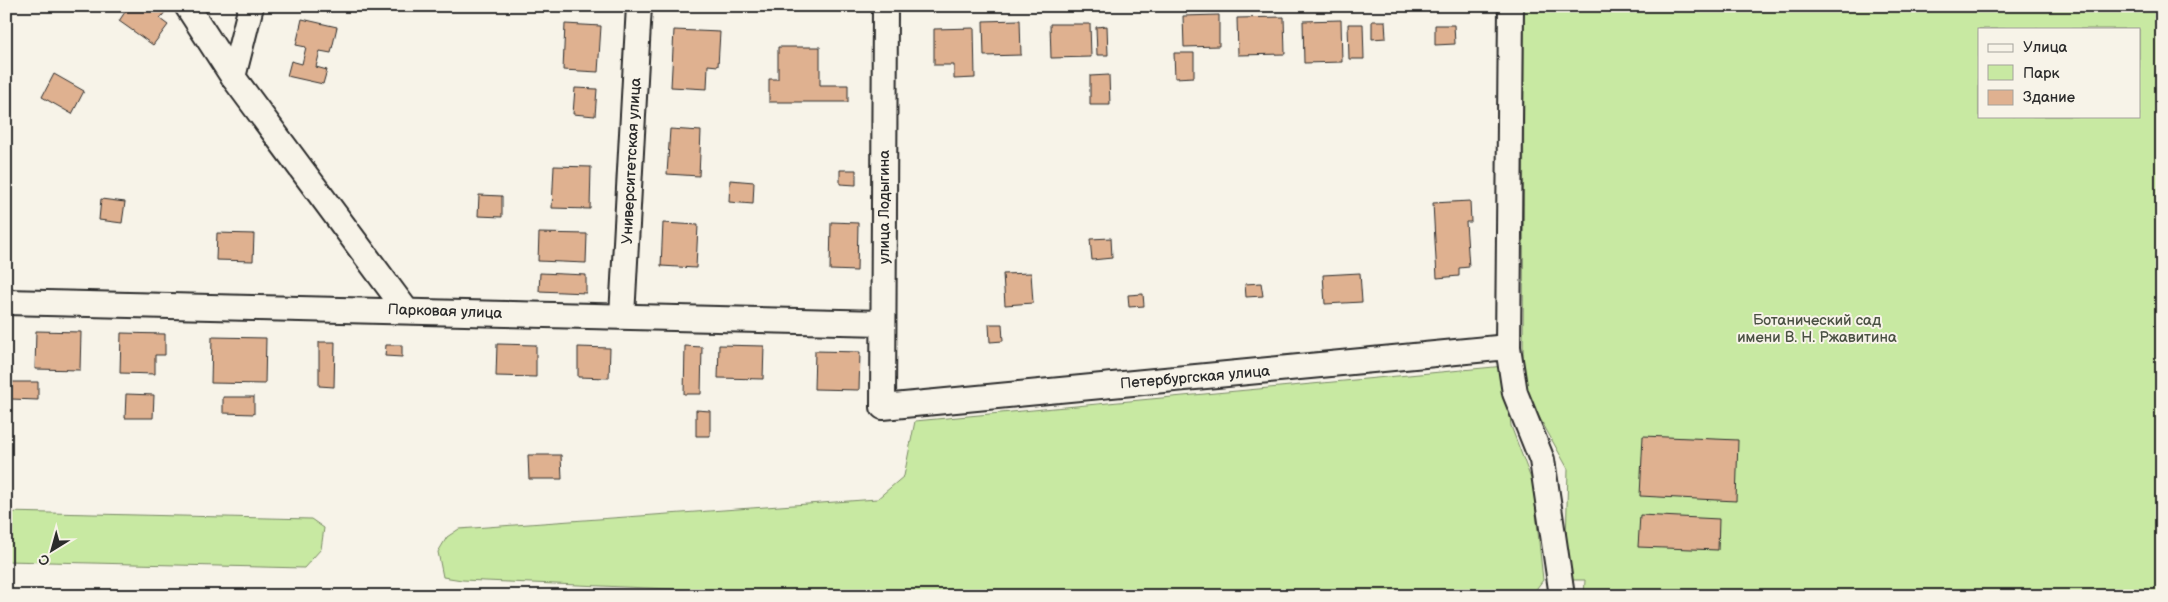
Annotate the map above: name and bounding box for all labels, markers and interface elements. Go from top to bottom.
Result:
legend [1978,28,2140,118]
text: Улица [2023,38,2068,57]
text: Парк [2023,64,2060,83]
street label: Университетская улица [618,77,645,245]
text: Здание [2023,88,2075,107]
street label: улица Лодыгина [875,150,894,264]
street label: Парковая улица [387,300,503,323]
park label: Ботанический сад имени В. Н. Ржавитина [1737,311,1897,347]
street label: Петербургская улица [1119,361,1271,394]
north arrow [28,524,78,574]
text: С [35,550,53,570]

